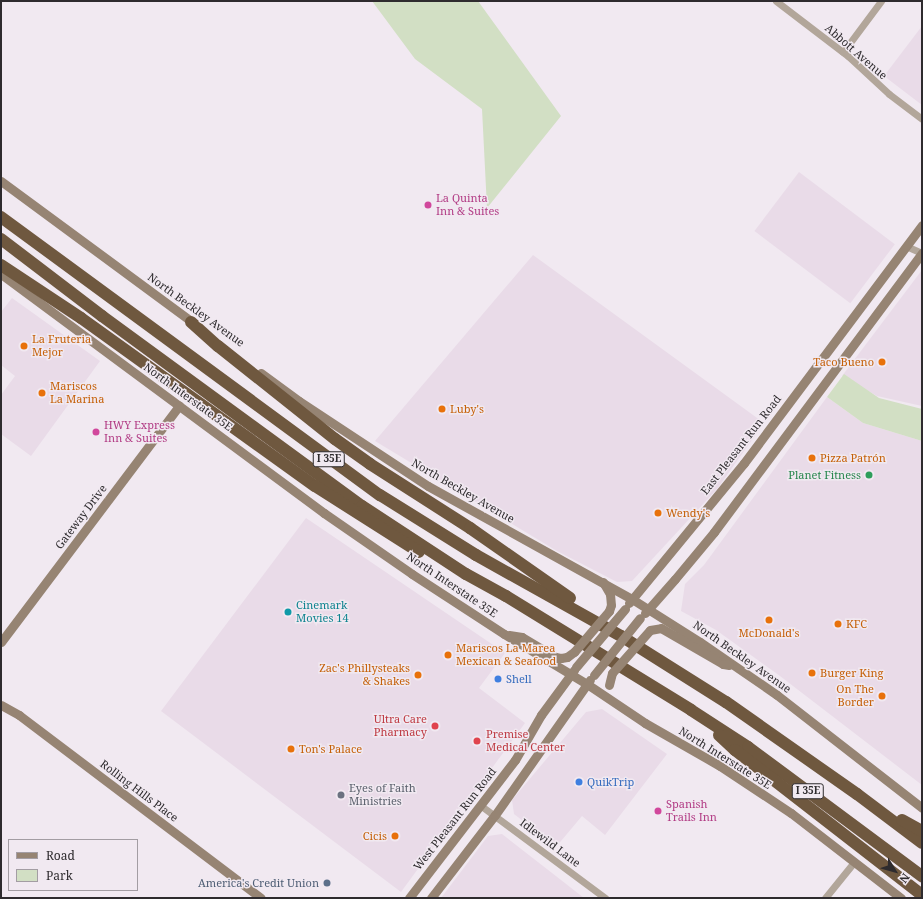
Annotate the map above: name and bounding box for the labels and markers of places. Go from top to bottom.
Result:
place label: La Quinta Inn & Suites [436,192,499,218]
marker: La Quinta Inn & Suites [423,200,433,210]
place label: La Fruteria Mejor [32,333,91,359]
marker: La Fruteria Mejor [19,341,29,351]
place label: Taco Bueno [813,355,874,369]
marker: Taco Bueno [877,357,887,367]
place label: Mariscos La Marina [50,380,104,406]
marker: Mariscos La Marina [37,388,47,398]
place label: Luby's [450,402,484,416]
marker: Luby's [437,404,447,414]
place label: HWY Express Inn & Suites [104,419,175,445]
marker: HWY Express Inn & Suites [91,427,101,437]
place label: Pizza Patrón [820,451,886,465]
marker: Pizza Patrón [807,453,817,463]
place label: Planet Fitness [788,468,861,482]
marker: Planet Fitness [864,470,874,480]
place label: Wendy's [666,506,710,520]
marker: Wendy's [653,508,663,518]
place label: Cinemark Movies 14 [296,599,349,625]
marker: Cinemark Movies 14 [283,607,293,617]
marker: McDonald's [764,615,774,625]
place label: KFC [846,617,867,631]
marker: KFC [833,619,843,629]
place label: McDonald's [739,626,799,640]
place label: Mariscos La Marea Mexican & Seafood [456,642,556,668]
marker: Mariscos La Marea Mexican & Seafood [443,650,453,660]
place label: Zac's Phillysteaks & Shakes [319,662,410,688]
place label: Burger King [820,666,883,680]
marker: Burger King [807,668,817,678]
marker: Zac's Phillysteaks & Shakes [413,670,423,680]
place label: Shell [506,672,532,686]
marker: Shell [493,674,503,684]
place label: On The Border [836,683,874,709]
marker: On The Border [877,691,887,701]
place label: Ultra Care Pharmacy [374,713,427,739]
marker: Ultra Care Pharmacy [430,721,440,731]
place label: Premise Medical Center [486,728,565,754]
marker: Premise Medical Center [471,735,483,747]
place label: Ton's Palace [299,742,362,756]
marker: Ton's Palace [286,744,296,754]
place label: QuikTrip [587,775,634,789]
marker: QuikTrip [574,777,584,787]
place label: Eyes of Faith Ministries [349,782,416,808]
marker: Eyes of Faith Ministries [336,790,346,800]
place label: Spanish Trails Inn [666,798,717,824]
marker: Spanish Trails Inn [653,806,663,816]
place label: Cicis [363,829,387,843]
marker: Cicis [390,831,400,841]
place label: America's Credit Union [198,876,319,890]
marker: America's Credit Union [322,878,332,888]

